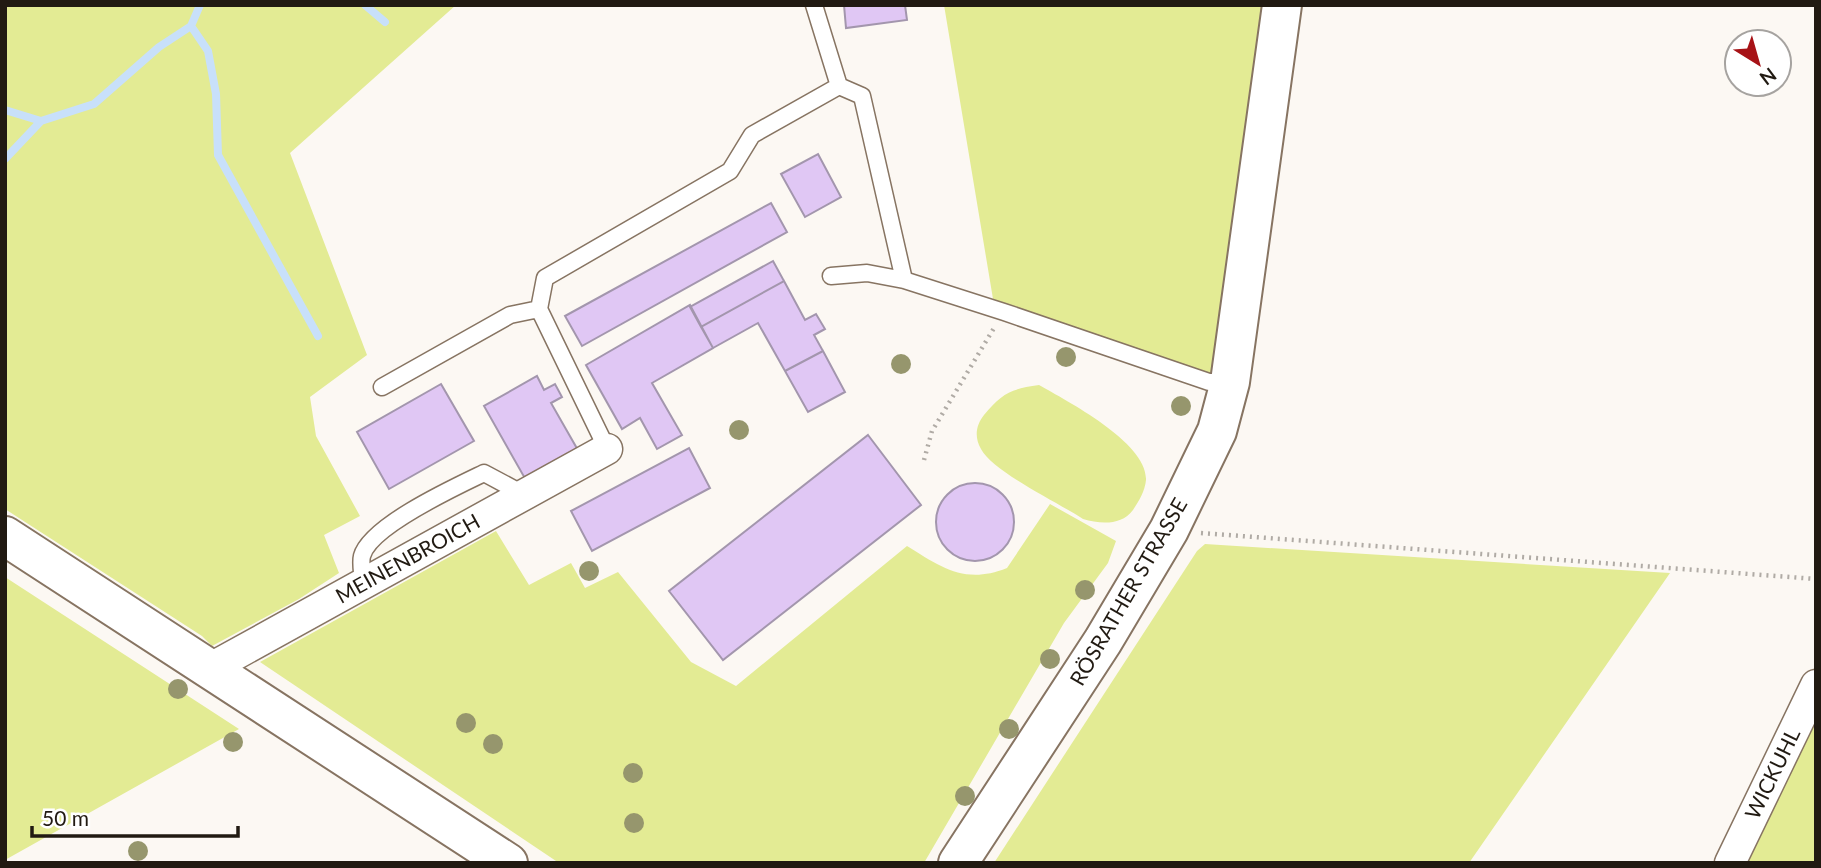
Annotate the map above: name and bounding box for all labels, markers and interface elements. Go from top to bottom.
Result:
north arrow [1723,28,1793,98]
text: N [1756,63,1781,91]
street label: RÖSRATHER STRASSE [1064,493,1192,689]
street label: MEINENBROICH [331,508,484,608]
street label: WICKUHL [1739,724,1804,823]
scale bar [32,794,238,838]
text: 50 m [42,805,89,830]

